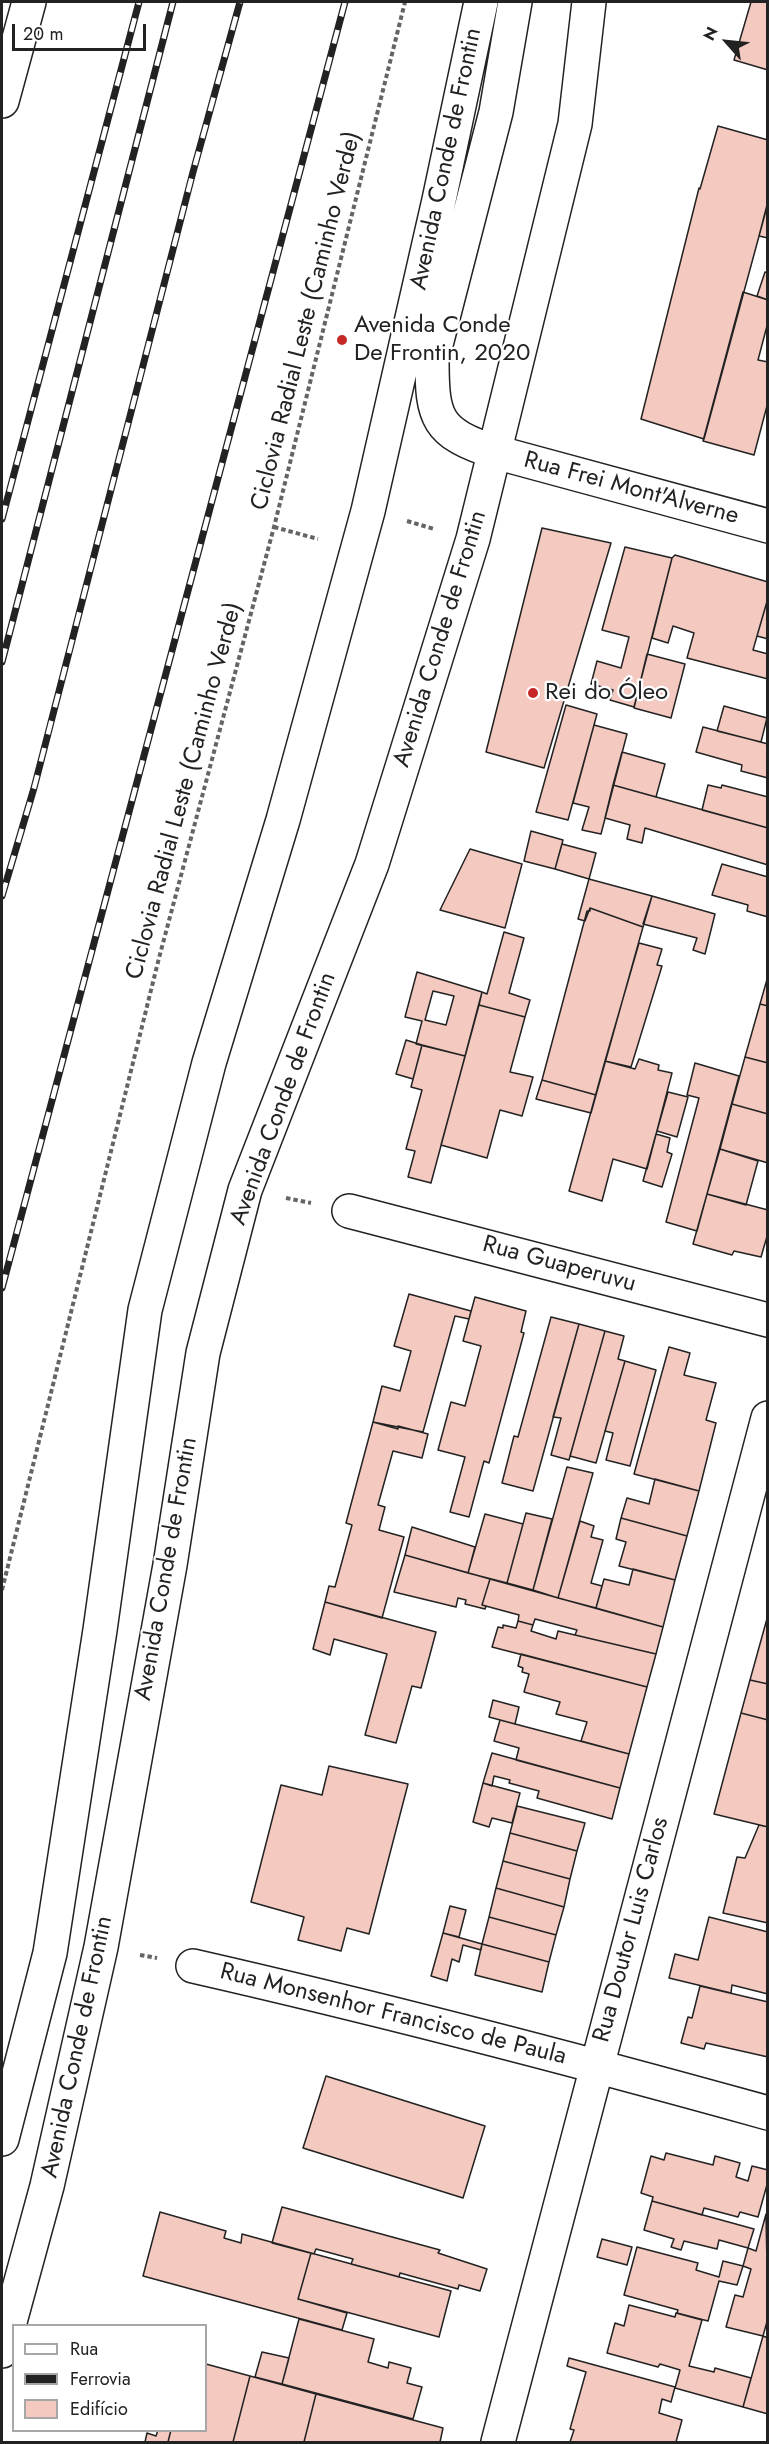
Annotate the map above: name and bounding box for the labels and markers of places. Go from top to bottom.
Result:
place label: Avenida Conde De Frontin, 2020 [354,312,530,368]
marker: Avenida Conde De Frontin, 2020 [335,333,349,347]
place label: Rei do Óleo [545,679,668,707]
marker: Rei do Óleo [526,686,540,700]

